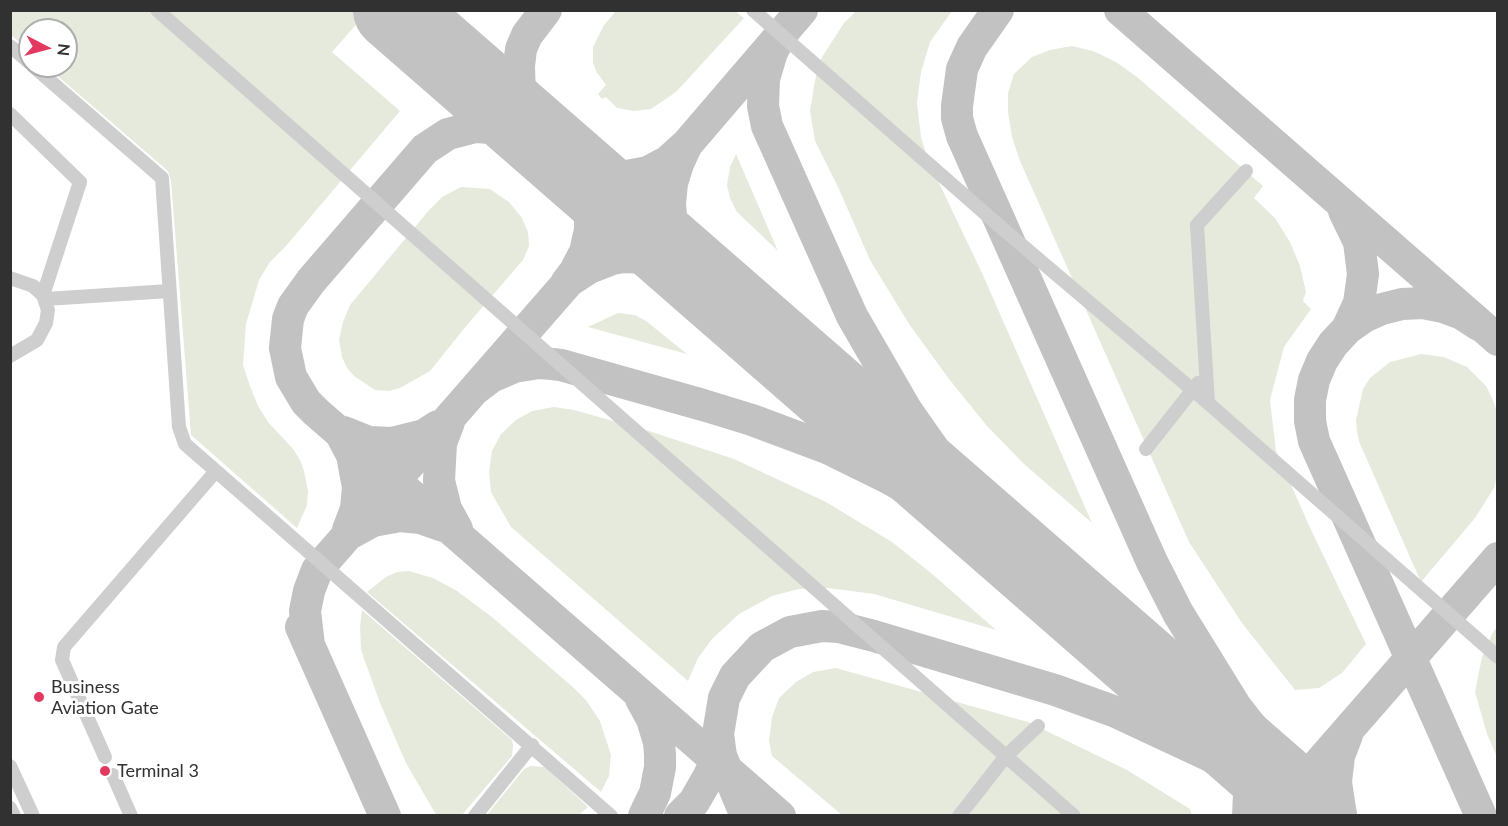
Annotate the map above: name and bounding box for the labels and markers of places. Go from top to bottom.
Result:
place label: Business Aviation Gate [51,676,159,718]
marker: Business Aviation Gate [32,690,46,704]
place label: Terminal 3 [117,760,199,782]
marker: Terminal 3 [98,764,112,778]

